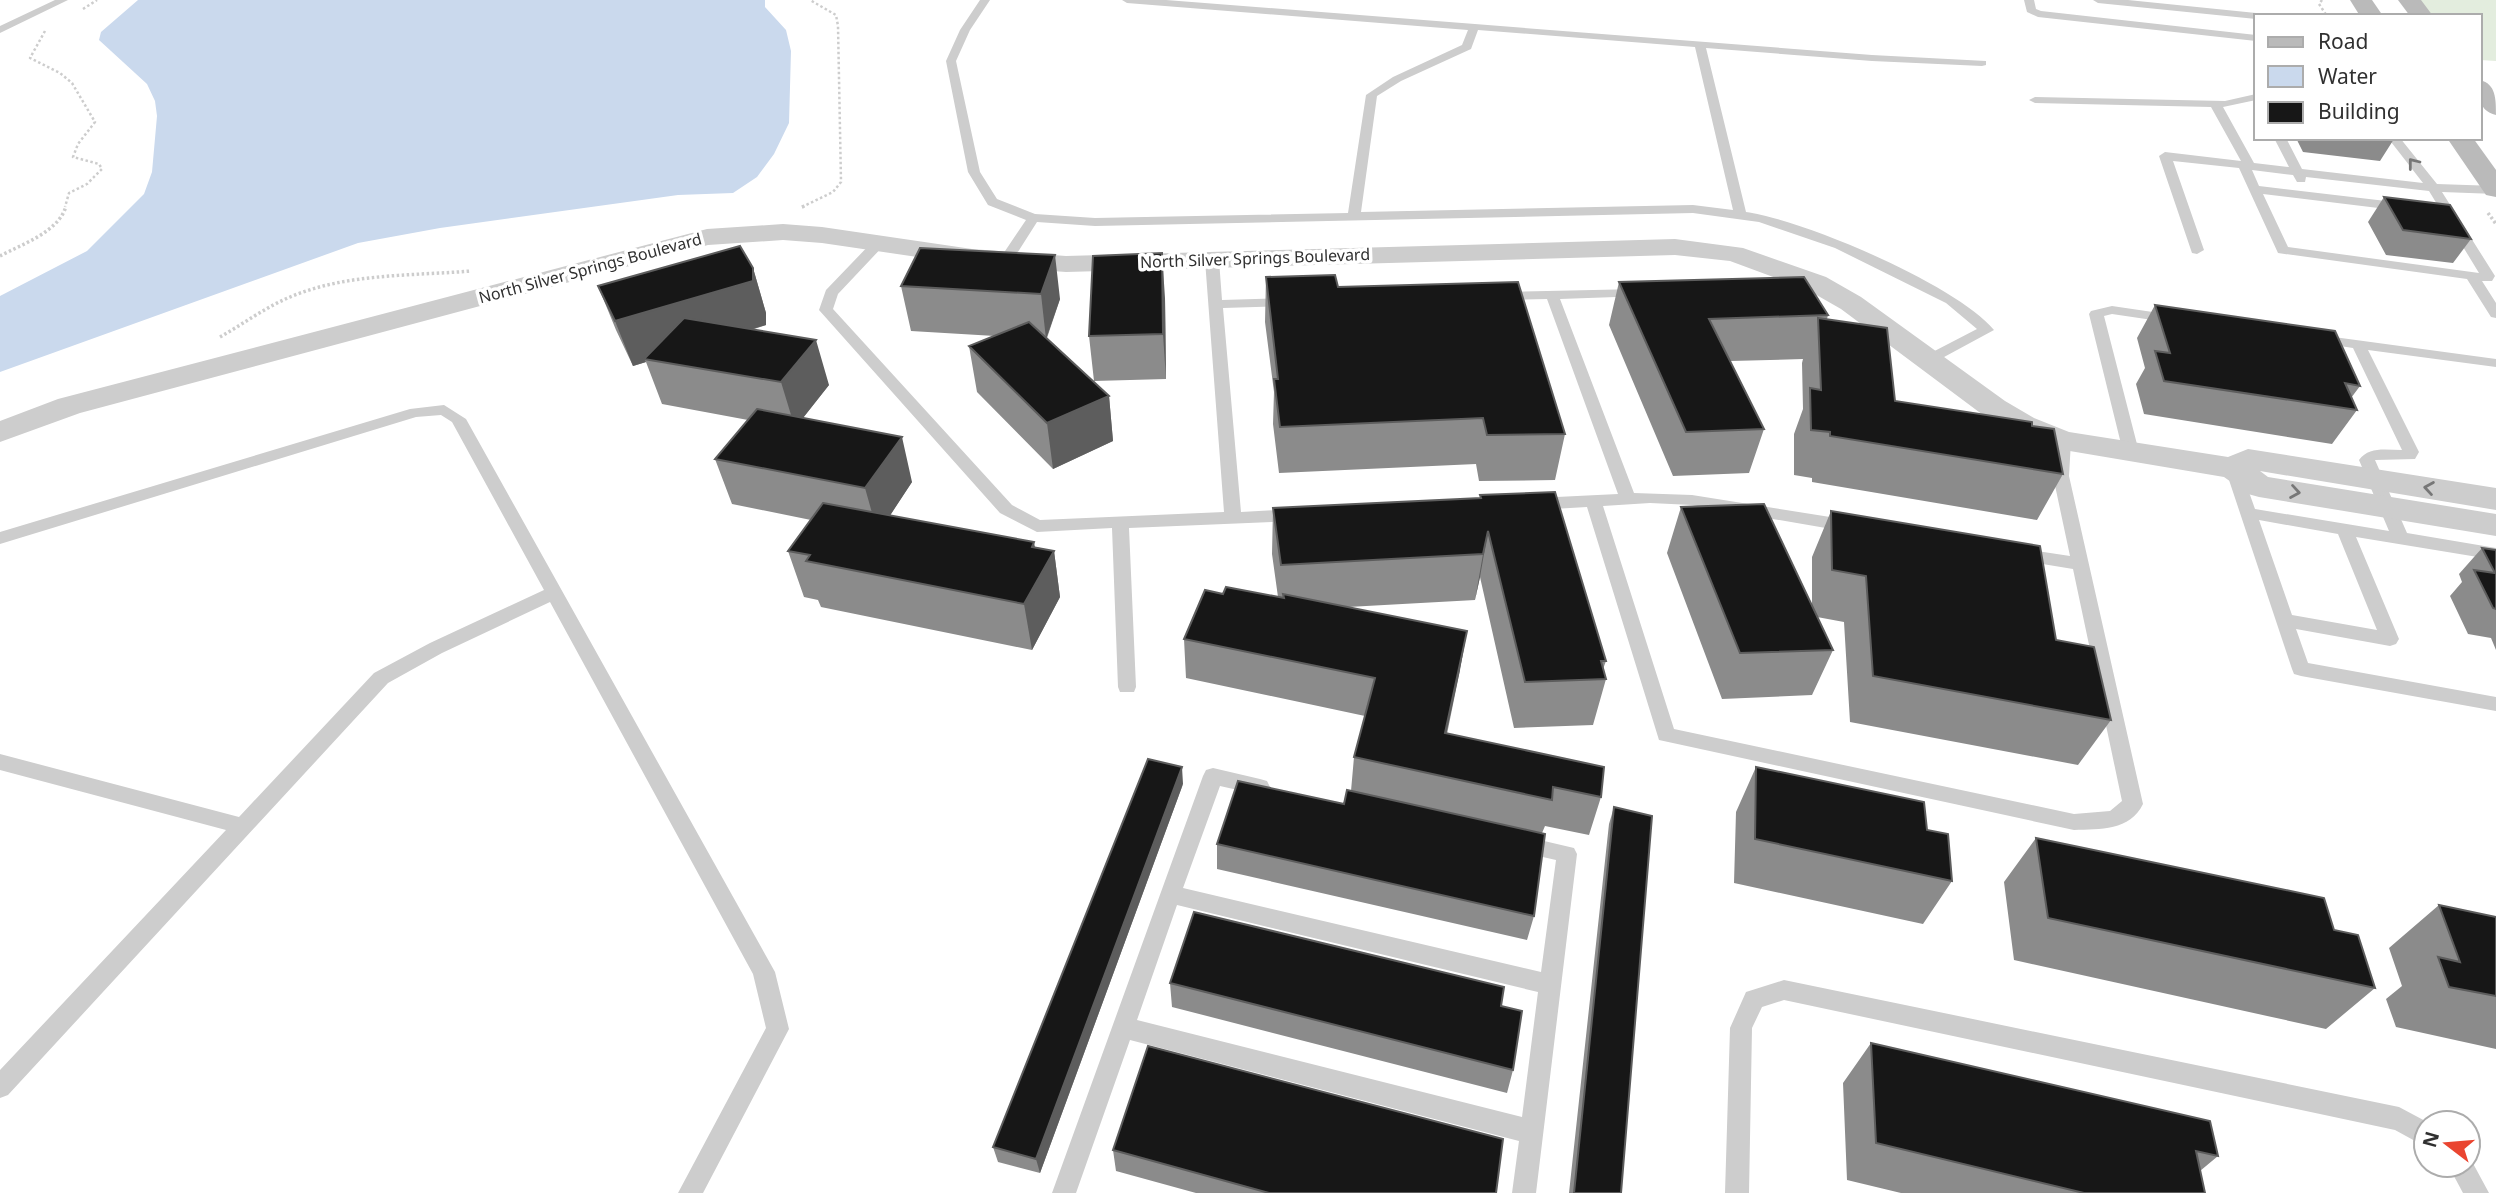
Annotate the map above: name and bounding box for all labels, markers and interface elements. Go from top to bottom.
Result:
legend [2254,14,2482,140]
text: Road [2318,27,2368,55]
text: Water [2318,62,2377,90]
text: Building [2318,97,2400,125]
one-way arrow [2409,158,2422,171]
street label: North Silver Springs Boulevard [476,228,704,308]
street label: North Silver Springs Boulevard [1140,243,1370,273]
one-way arrow [2423,481,2435,496]
one-way arrow [2289,484,2301,499]
north arrow [2412,1109,2482,1179]
text: N [2416,1128,2445,1150]

